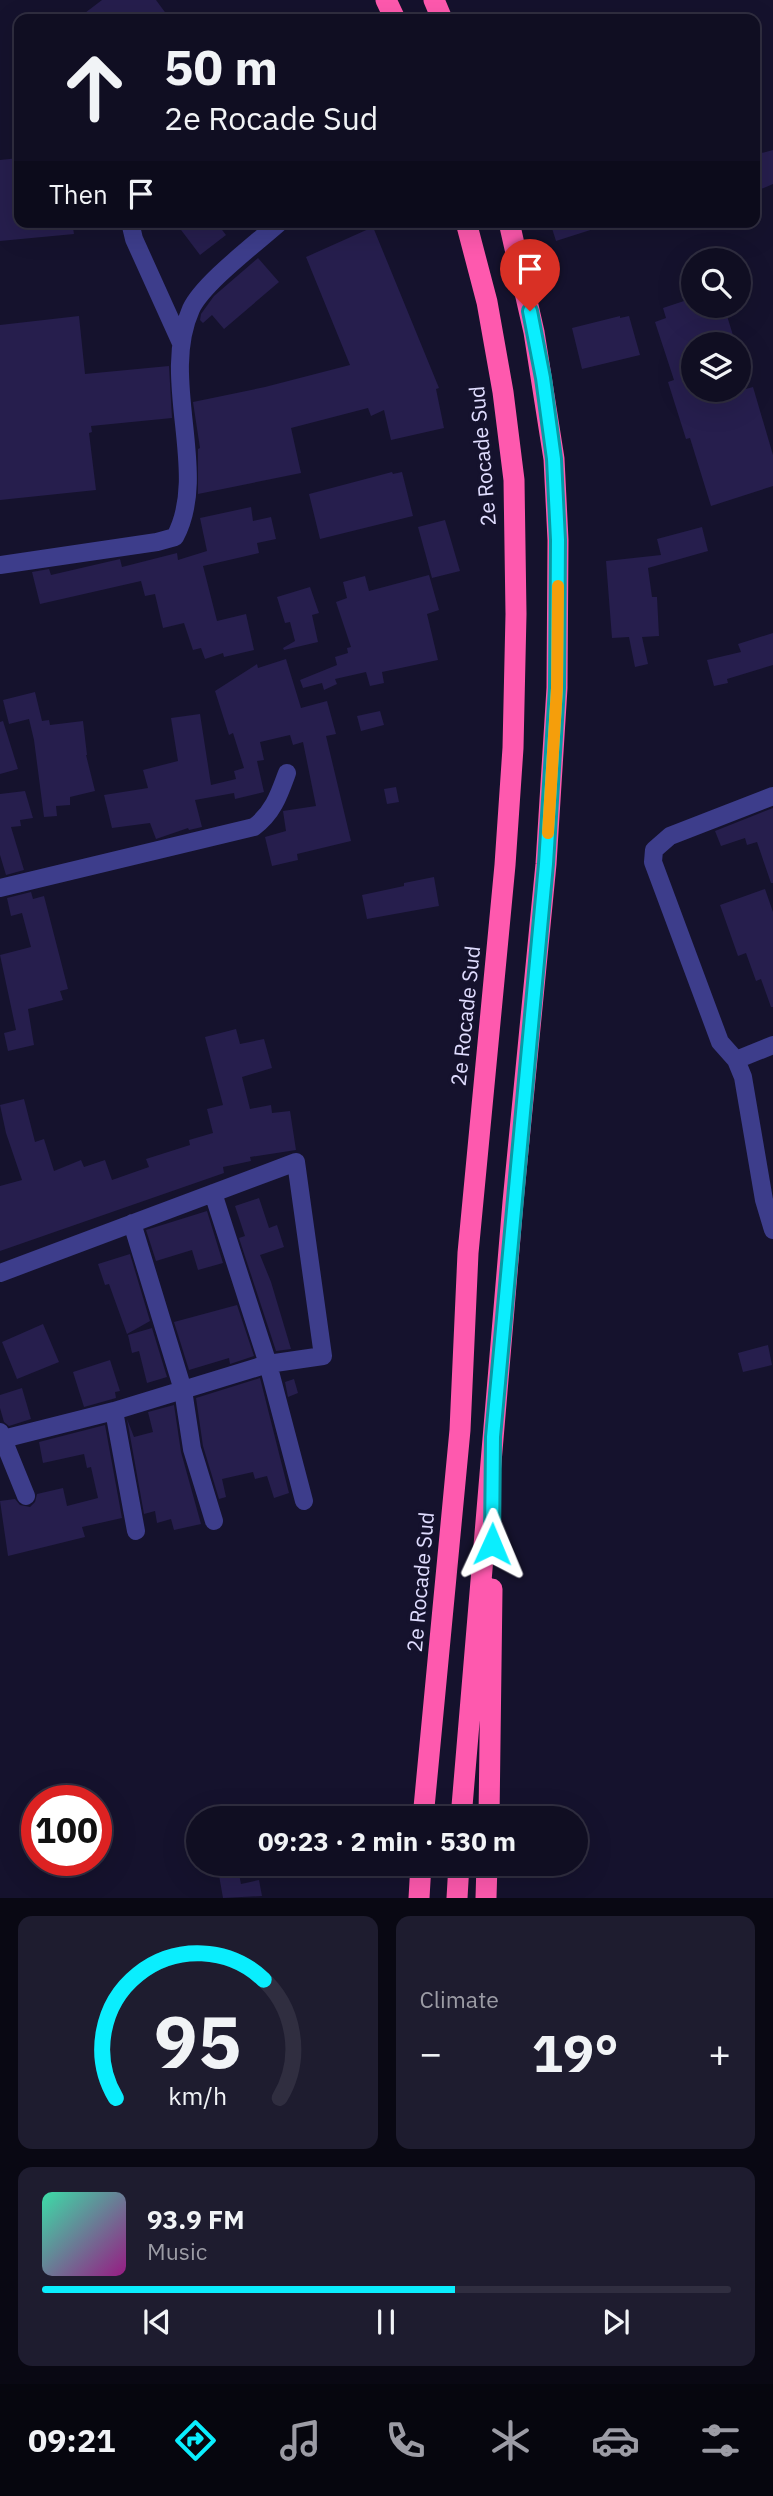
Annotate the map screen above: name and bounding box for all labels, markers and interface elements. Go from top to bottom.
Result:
text: 50 m [164,35,278,98]
icon: ahead [49,42,140,133]
text: 2e Rocade Sud [164,97,378,139]
icon: arrive [122,175,160,213]
text: Then [49,177,108,211]
pin [500,239,560,311]
map controls [681,248,751,402]
button: search [681,248,751,318]
icon: arrive [511,250,549,288]
button: layers [681,332,751,402]
street label: 2e Rocade Sud [462,385,502,527]
street label: 2e Rocade Sud [444,944,486,1087]
position arrow [455,1507,529,1581]
street label: 2e Rocade Sud [400,1511,440,1653]
speed limit sign: 100 [21,1785,112,1876]
text: 09:23 · 2 min · 530 m [258,1824,516,1858]
text: Climate [420,1984,499,2014]
text: 95 [154,1994,241,2089]
text: 19° [532,2019,619,2086]
text: − [420,2028,442,2077]
text: + [708,2028,731,2077]
text: km/h [168,2079,227,2112]
text: 93.9 FM [147,2202,245,2236]
text: Music [147,2236,207,2266]
icon: previous [138,2303,176,2341]
icon: pause [367,2303,405,2341]
icon: next [597,2303,635,2341]
icon: directions [171,2416,220,2465]
icon: music [276,2416,325,2465]
icon: phone [381,2416,430,2465]
icon: climate [486,2416,535,2465]
icon: car [591,2416,640,2465]
icon: filters [696,2416,745,2465]
text: 09:21 [28,2419,115,2461]

